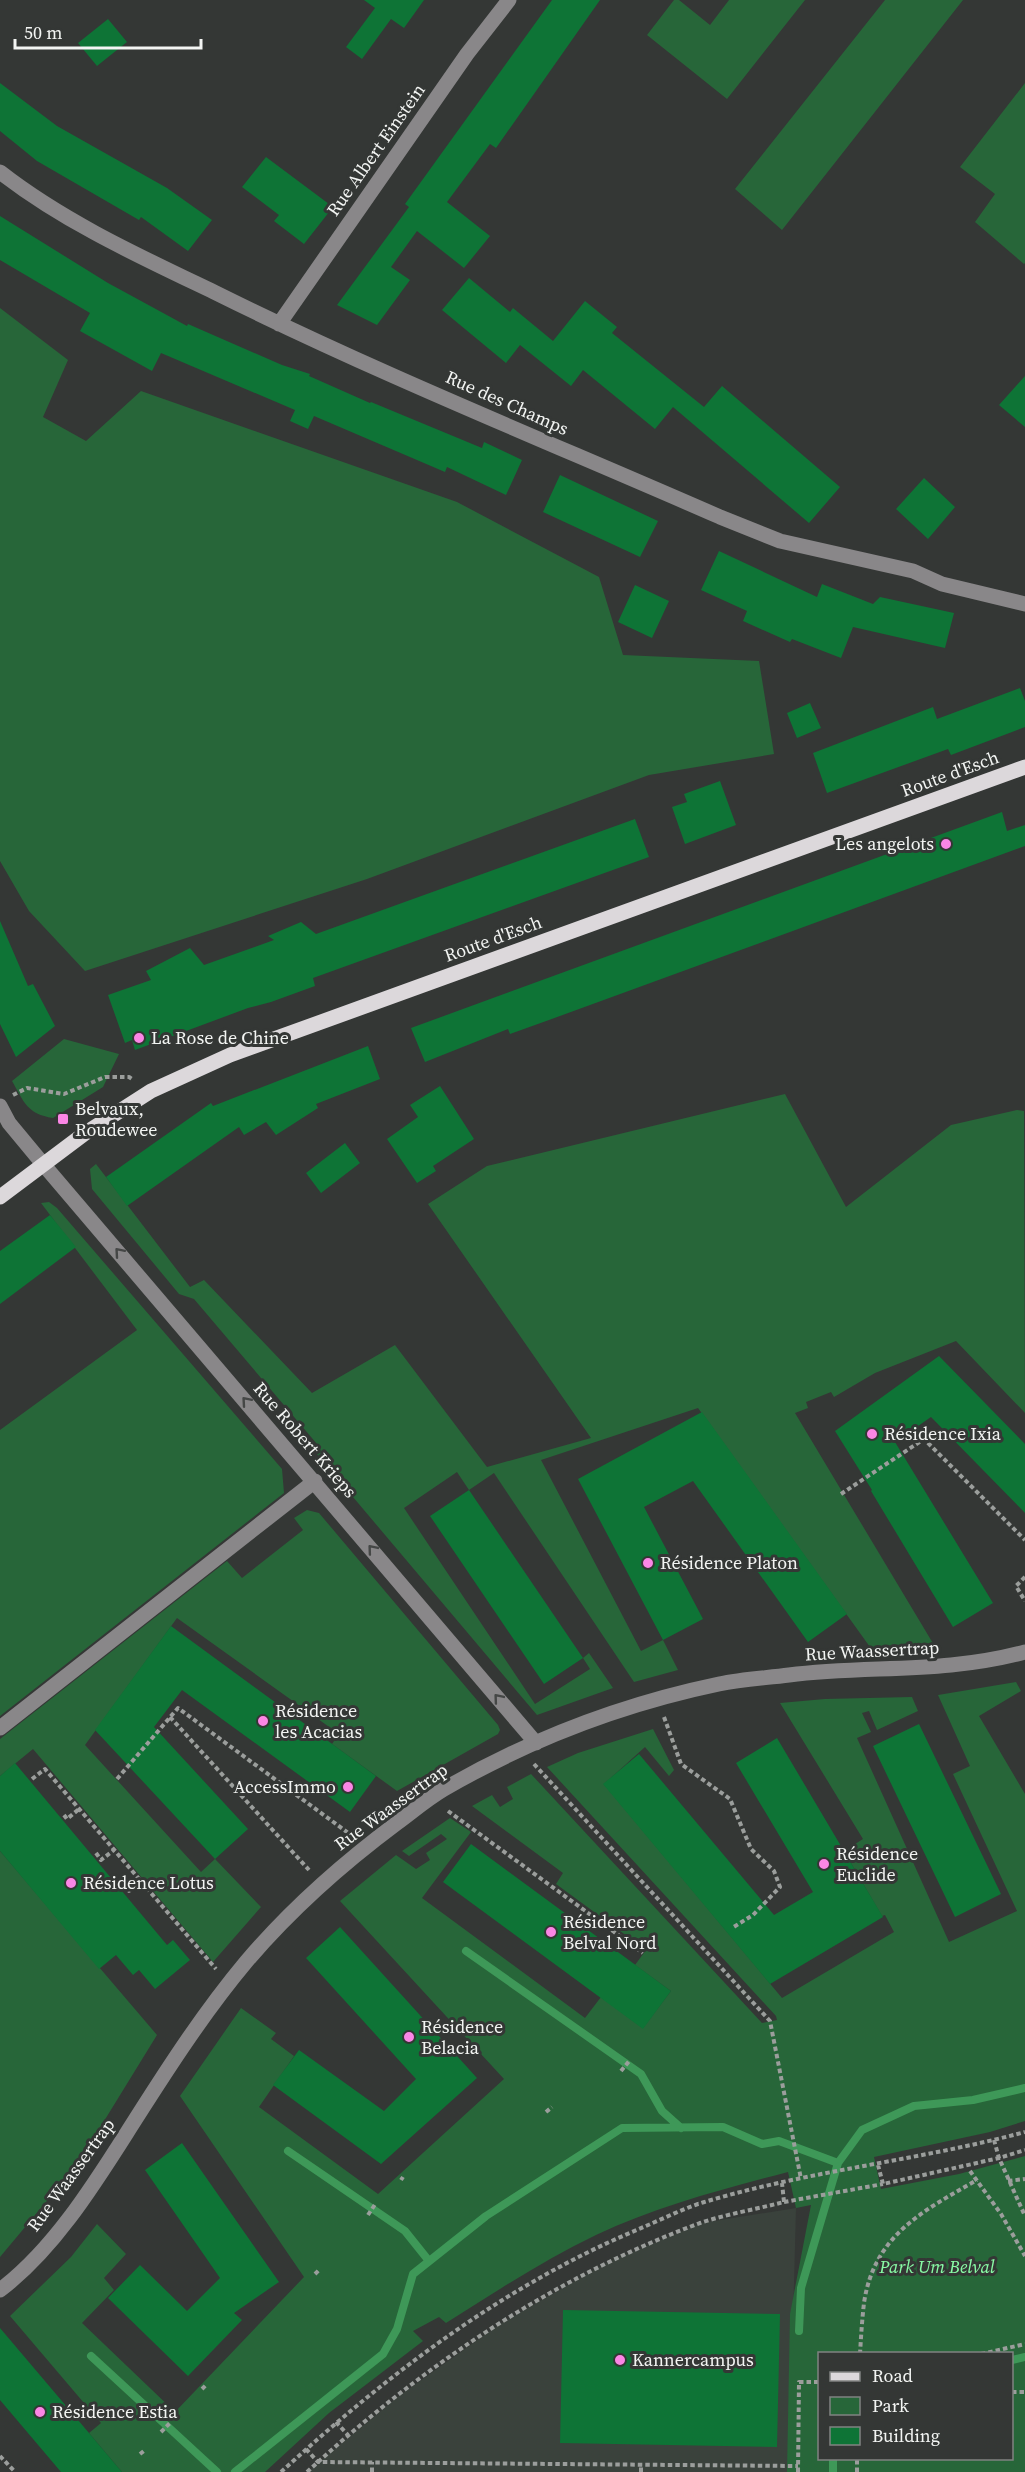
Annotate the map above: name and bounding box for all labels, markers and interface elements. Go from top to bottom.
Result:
scale bar [15,12,201,50]
text: 50 m [24,20,62,45]
street label: Rue Albert Einstein [321,78,431,221]
street label: Rue des Champs [442,364,573,441]
street label: Route d'Esch [898,744,1002,803]
place label: Les angelots [835,831,934,856]
marker: Les angelots [939,837,953,851]
street label: Route d'Esch [441,909,545,968]
place label: La Rose de Chine [151,1025,289,1050]
marker: La Rose de Chine [132,1031,146,1045]
place label: Belvaux, Roudewee [75,1096,158,1142]
marker: Belvaux, Roudewee [56,1112,70,1126]
one-way arrow [115,1248,126,1259]
street label: Rue Robert Krieps [248,1376,363,1503]
one-way arrow [242,1397,253,1408]
place label: Résidence Ixia [884,1421,1002,1446]
marker: Résidence Ixia [865,1427,879,1441]
one-way arrow [369,1545,380,1556]
place label: Résidence Platon [660,1550,798,1575]
marker: Résidence Platon [641,1556,655,1570]
street label: Rue Waassertrap [804,1635,940,1666]
one-way arrow [494,1694,505,1705]
place label: Résidence les Acacias [275,1698,362,1744]
marker: Résidence les Acacias [256,1714,270,1728]
street label: Rue Waassertrap [329,1757,452,1856]
place label: AccessImmo [233,1774,336,1799]
marker: AccessImmo [341,1780,355,1794]
place label: Résidence Euclide [836,1841,918,1887]
marker: Résidence Euclide [817,1857,831,1871]
place label: Résidence Lotus [83,1870,214,1895]
marker: Résidence Lotus [64,1876,78,1890]
place label: Résidence Belval Nord [563,1909,657,1955]
marker: Résidence Belval Nord [544,1925,558,1939]
place label: Résidence Belacia [421,2014,503,2060]
marker: Résidence Belacia [402,2030,416,2044]
street label: Rue Waassertrap [21,2113,120,2236]
park label: Park Um Belval [878,2254,995,2279]
place label: Kannercampus [632,2347,754,2372]
legend [818,2352,1013,2460]
marker: Kannercampus [613,2353,627,2367]
text: Road [872,2363,913,2388]
text: Park [872,2393,909,2418]
place label: Résidence Estia [52,2399,178,2424]
marker: Résidence Estia [33,2405,47,2419]
text: Building [872,2423,940,2448]

